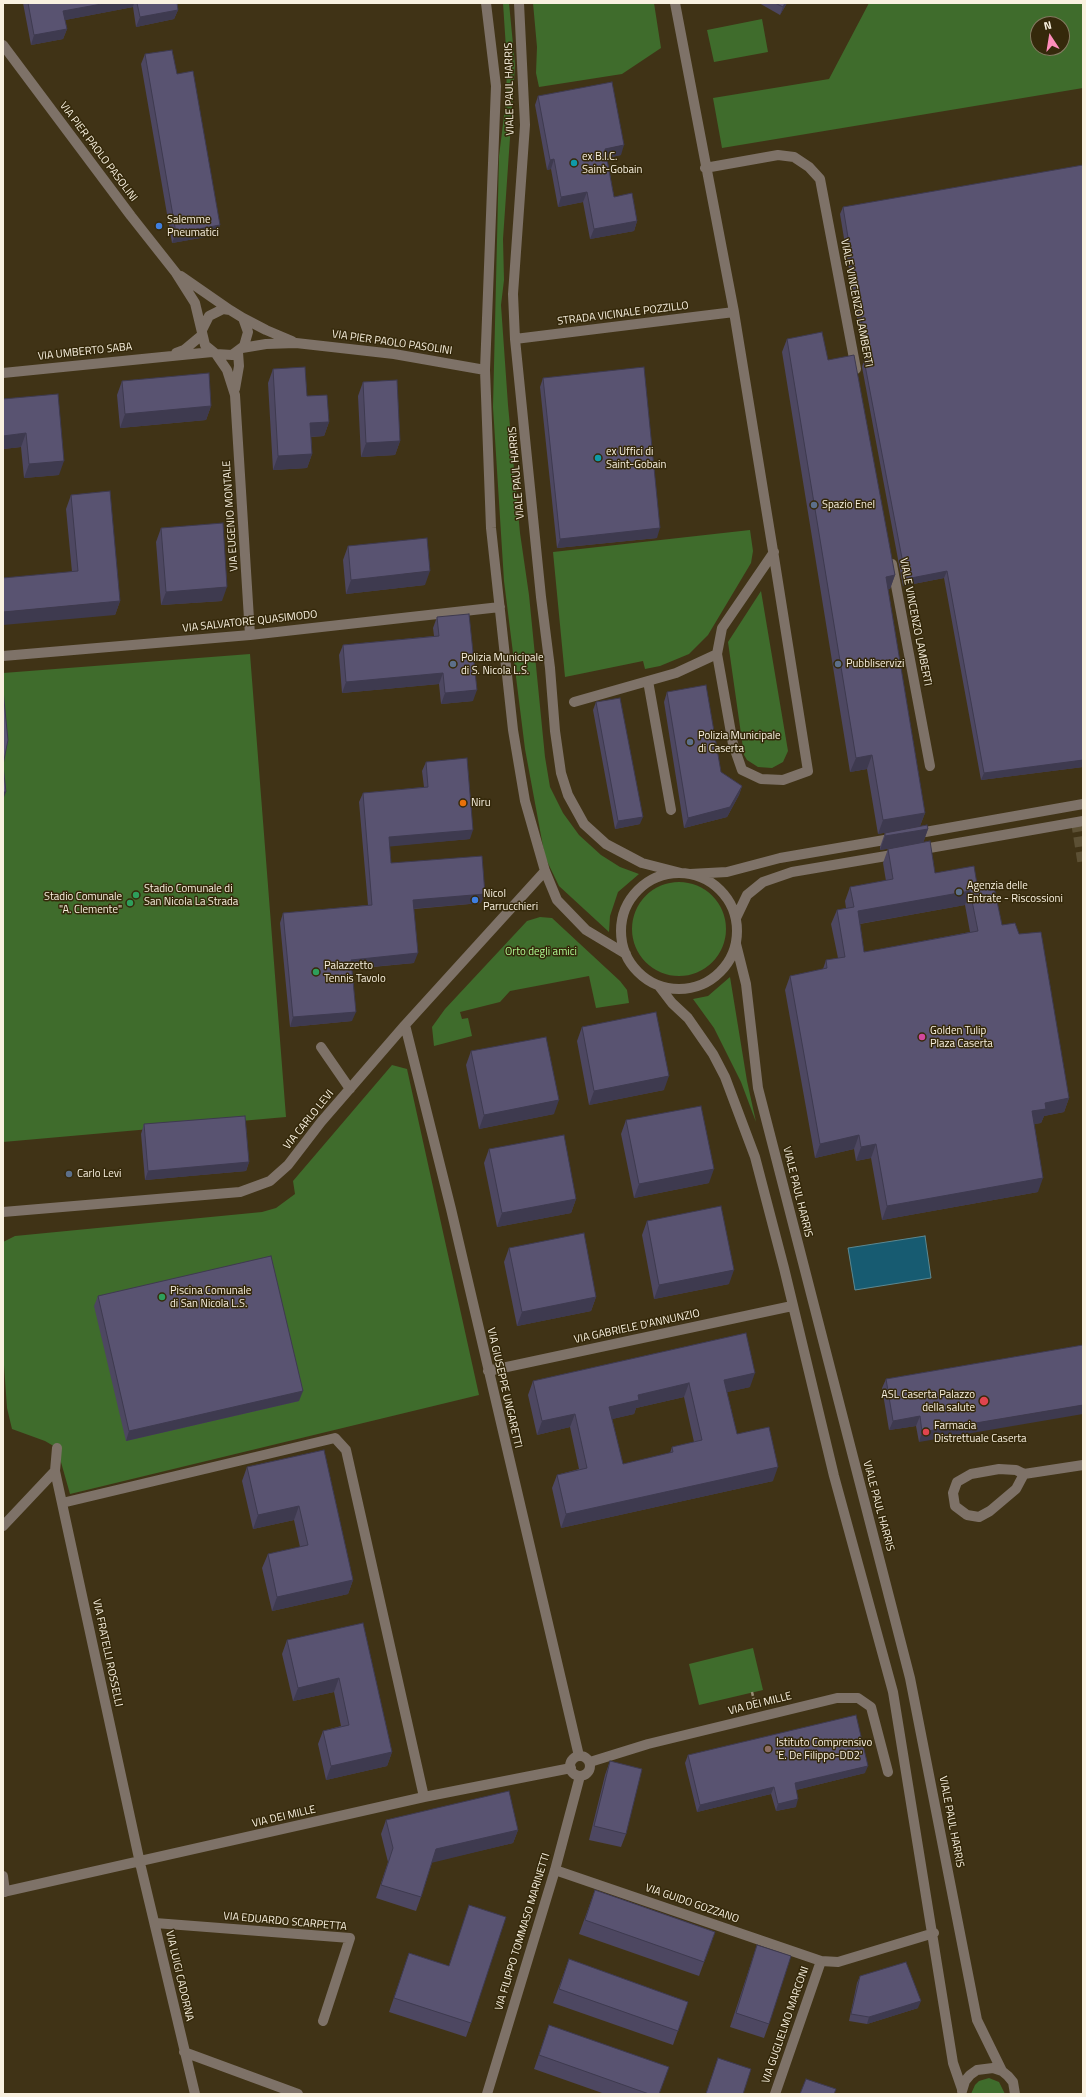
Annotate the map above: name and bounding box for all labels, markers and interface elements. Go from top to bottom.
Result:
north arrow [1030,16,1070,56]
text: N [1042,17,1053,34]
street label: VIALE PAUL HARRIS [503,42,517,136]
street label: VIA PIER PAOLO PASOLINI [56,100,140,204]
place label: ex B.I.C. Saint-Gobain [582,150,642,176]
marker: ex B.I.C. Saint-Gobain [569,158,579,168]
place label: Salemme Pneumatici [167,213,219,239]
marker: Salemme Pneumatici [154,221,164,231]
street label: VIALE VINCENZO LAMBERTI [837,238,875,368]
street label: STRADA VICINALE POZZILLO [557,299,689,329]
street label: VIA PIER PAOLO PASOLINI [331,328,453,358]
street label: VIA UMBERTO SABA [37,340,133,364]
street label: VIALE PAUL HARRIS [506,426,528,520]
place label: ex Uffici di Saint-Gobain [606,445,666,471]
marker: ex Uffici di Saint-Gobain [593,453,603,463]
street label: VIA EUGENIO MONTALE [221,460,241,572]
place label: Spazio Enel [822,498,875,512]
marker: Spazio Enel [809,500,819,510]
street label: VIALE VINCENZO LAMBERTI [896,557,934,687]
street label: VIA SALVATORE QUASIMODO [182,608,318,636]
place label: Polizia Municipale di S. Nicola L.S. [461,651,544,677]
place label: Pubbliservizi [846,657,904,671]
marker: Polizia Municipale di S. Nicola L.S. [448,659,458,669]
marker: Pubbliservizi [833,659,843,669]
place label: Polizia Municipale di Caserta [698,729,781,755]
marker: Polizia Municipale di Caserta [685,737,695,747]
place label: Niru [471,796,490,810]
marker: Niru [458,798,468,808]
place label: Agenzia delle Entrate - Riscossioni [967,879,1063,905]
place label: Stadio Comunale di San Nicola La Strada [144,882,238,908]
place label: Nicol Parrucchieri [483,887,538,913]
marker: Agenzia delle Entrate - Riscossioni [954,887,964,897]
place label: Stadio Comunale "A. Clemente" [44,890,122,916]
marker: Stadio Comunale di San Nicola La Strada [131,890,141,900]
marker: Nicol Parrucchieri [470,895,480,905]
marker: Stadio Comunale "A. Clemente" [125,898,135,908]
park label: Orto degli amici [505,945,577,959]
place label: Palazzetto Tennis Tavolo [324,959,386,985]
marker: Palazzetto Tennis Tavolo [311,967,321,977]
place label: Golden Tulip Plaza Caserta [930,1024,993,1050]
marker: Golden Tulip Plaza Caserta [917,1032,927,1042]
street label: VIA CARLO LEVI [281,1088,337,1152]
street label: VIALE PAUL HARRIS [779,1145,815,1239]
place label: Carlo Levi [77,1167,121,1181]
marker: Carlo Levi [64,1169,74,1179]
place label: Piscina Comunale di San Nicola L.S. [170,1284,251,1310]
marker: Piscina Comunale di San Nicola L.S. [157,1292,167,1302]
street label: VIA GABRIELE D'ANNUNZIO [573,1307,701,1347]
street label: VIA GIUSEPPE UNGARETTI [484,1326,524,1450]
place label: ASL Caserta Palazzo della salute [881,1388,975,1414]
marker: ASL Caserta Palazzo della salute [978,1395,990,1407]
place label: Farmacia Distrettuale Caserta [934,1419,1027,1445]
marker: Farmacia Distrettuale Caserta [921,1427,931,1437]
street label: VIALE PAUL HARRIS [860,1459,896,1553]
street label: VIA FRATELLI ROSSELLI [89,1598,125,1708]
street label: VIA DEI MILLE [727,1690,793,1718]
place label: Istituto Comprensivo 'E. De Filippo-DD2' [776,1736,872,1762]
marker: Istituto Comprensivo 'E. De Filippo-DD2' [763,1744,773,1754]
street label: VIALE PAUL HARRIS [936,1775,966,1869]
street label: VIA DEI MILLE [251,1803,317,1831]
street label: VIA FILIPPO TOMMASO MARINETTI [493,1852,553,2012]
street label: VIA GUIDO GOZZANO [643,1882,741,1926]
street label: VIA EDUARDO SCARPETTA [223,1910,347,1934]
street label: VIA LUIGI CADORNA [162,1929,196,2023]
street label: VIA GUGLIELMO MARCONI [760,1965,812,2085]

